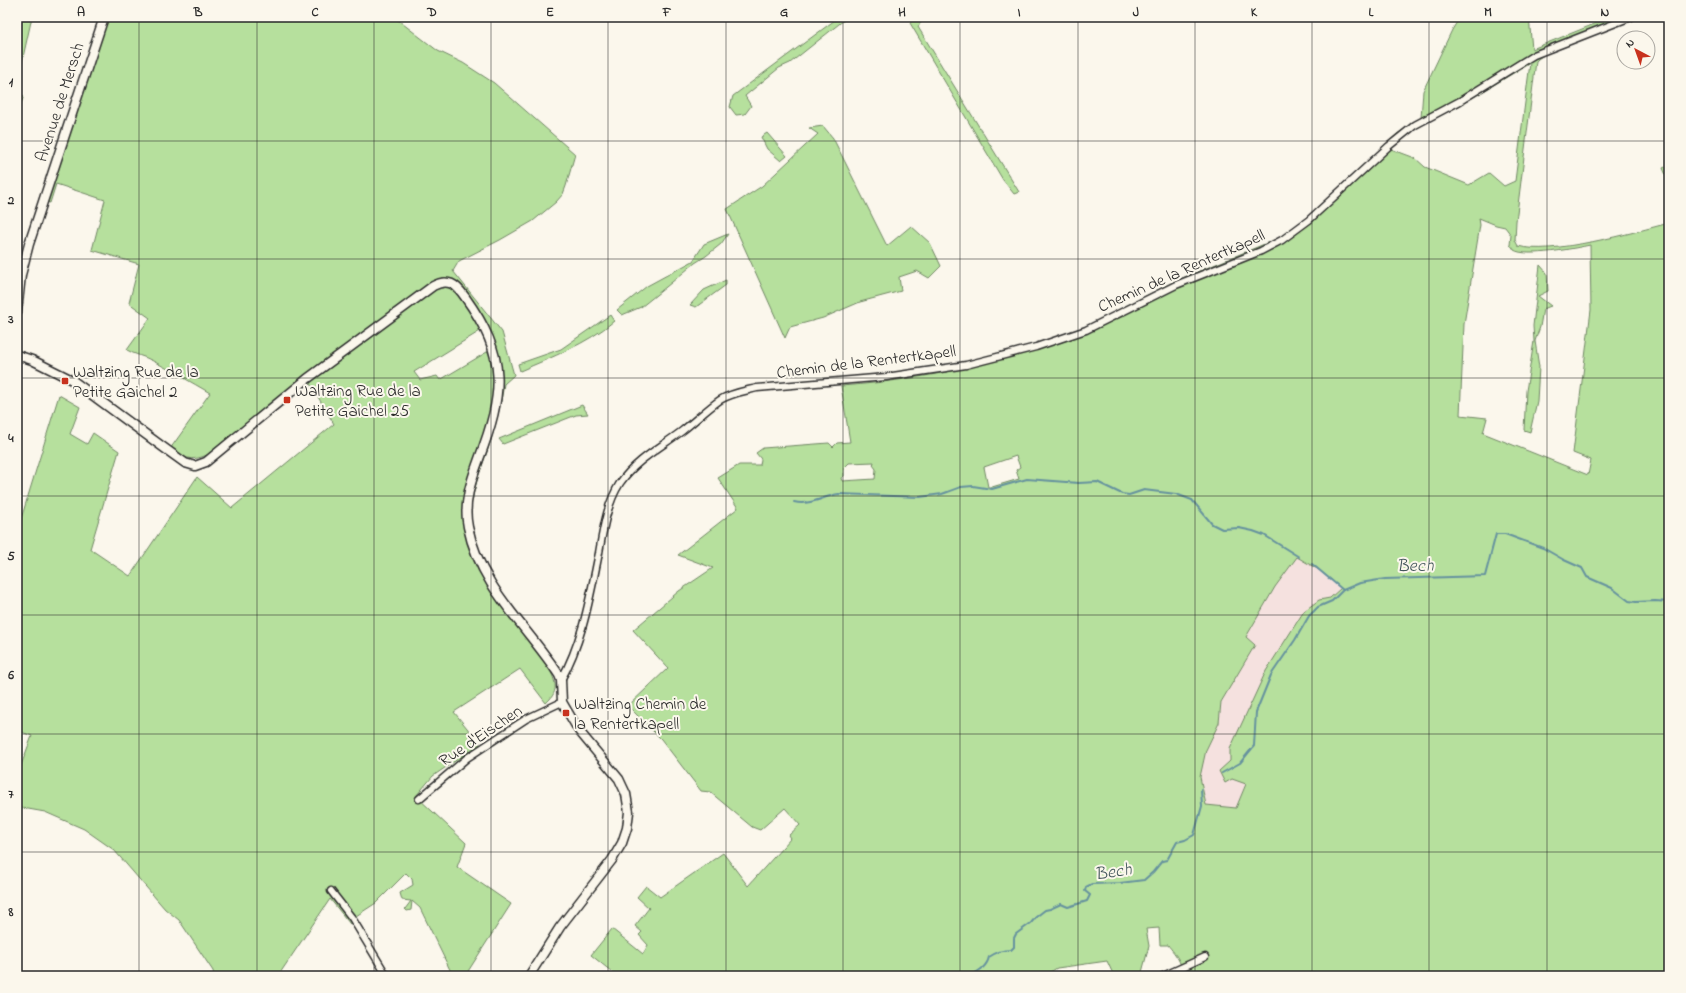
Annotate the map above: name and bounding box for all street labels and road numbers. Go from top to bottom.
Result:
street label: Avenue de Mersch [29,40,91,165]
street label: Chemin de la Rentertkapell [1094,223,1269,320]
street label: Chemin de la Rentertkapell [775,339,957,386]
street label: Rue d'Eischen [434,699,528,773]

